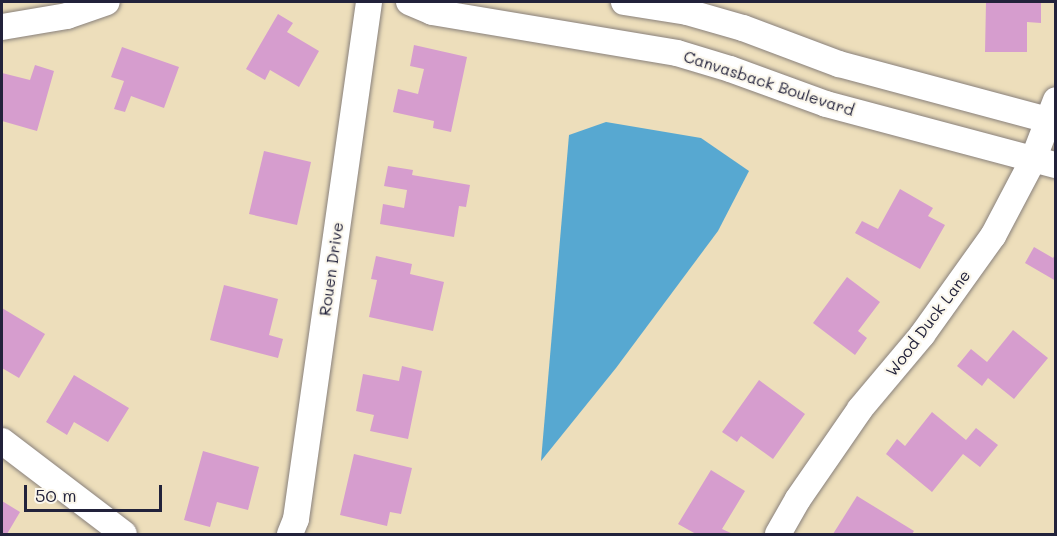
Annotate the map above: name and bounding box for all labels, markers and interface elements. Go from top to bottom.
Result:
street label: Canvasback Boulevard [681,46,857,120]
street label: Rouen Drive [315,221,347,317]
street label: Wood Duck Lane [882,266,974,380]
scale bar [27,473,165,511]
text: 50 m [35,483,77,507]

